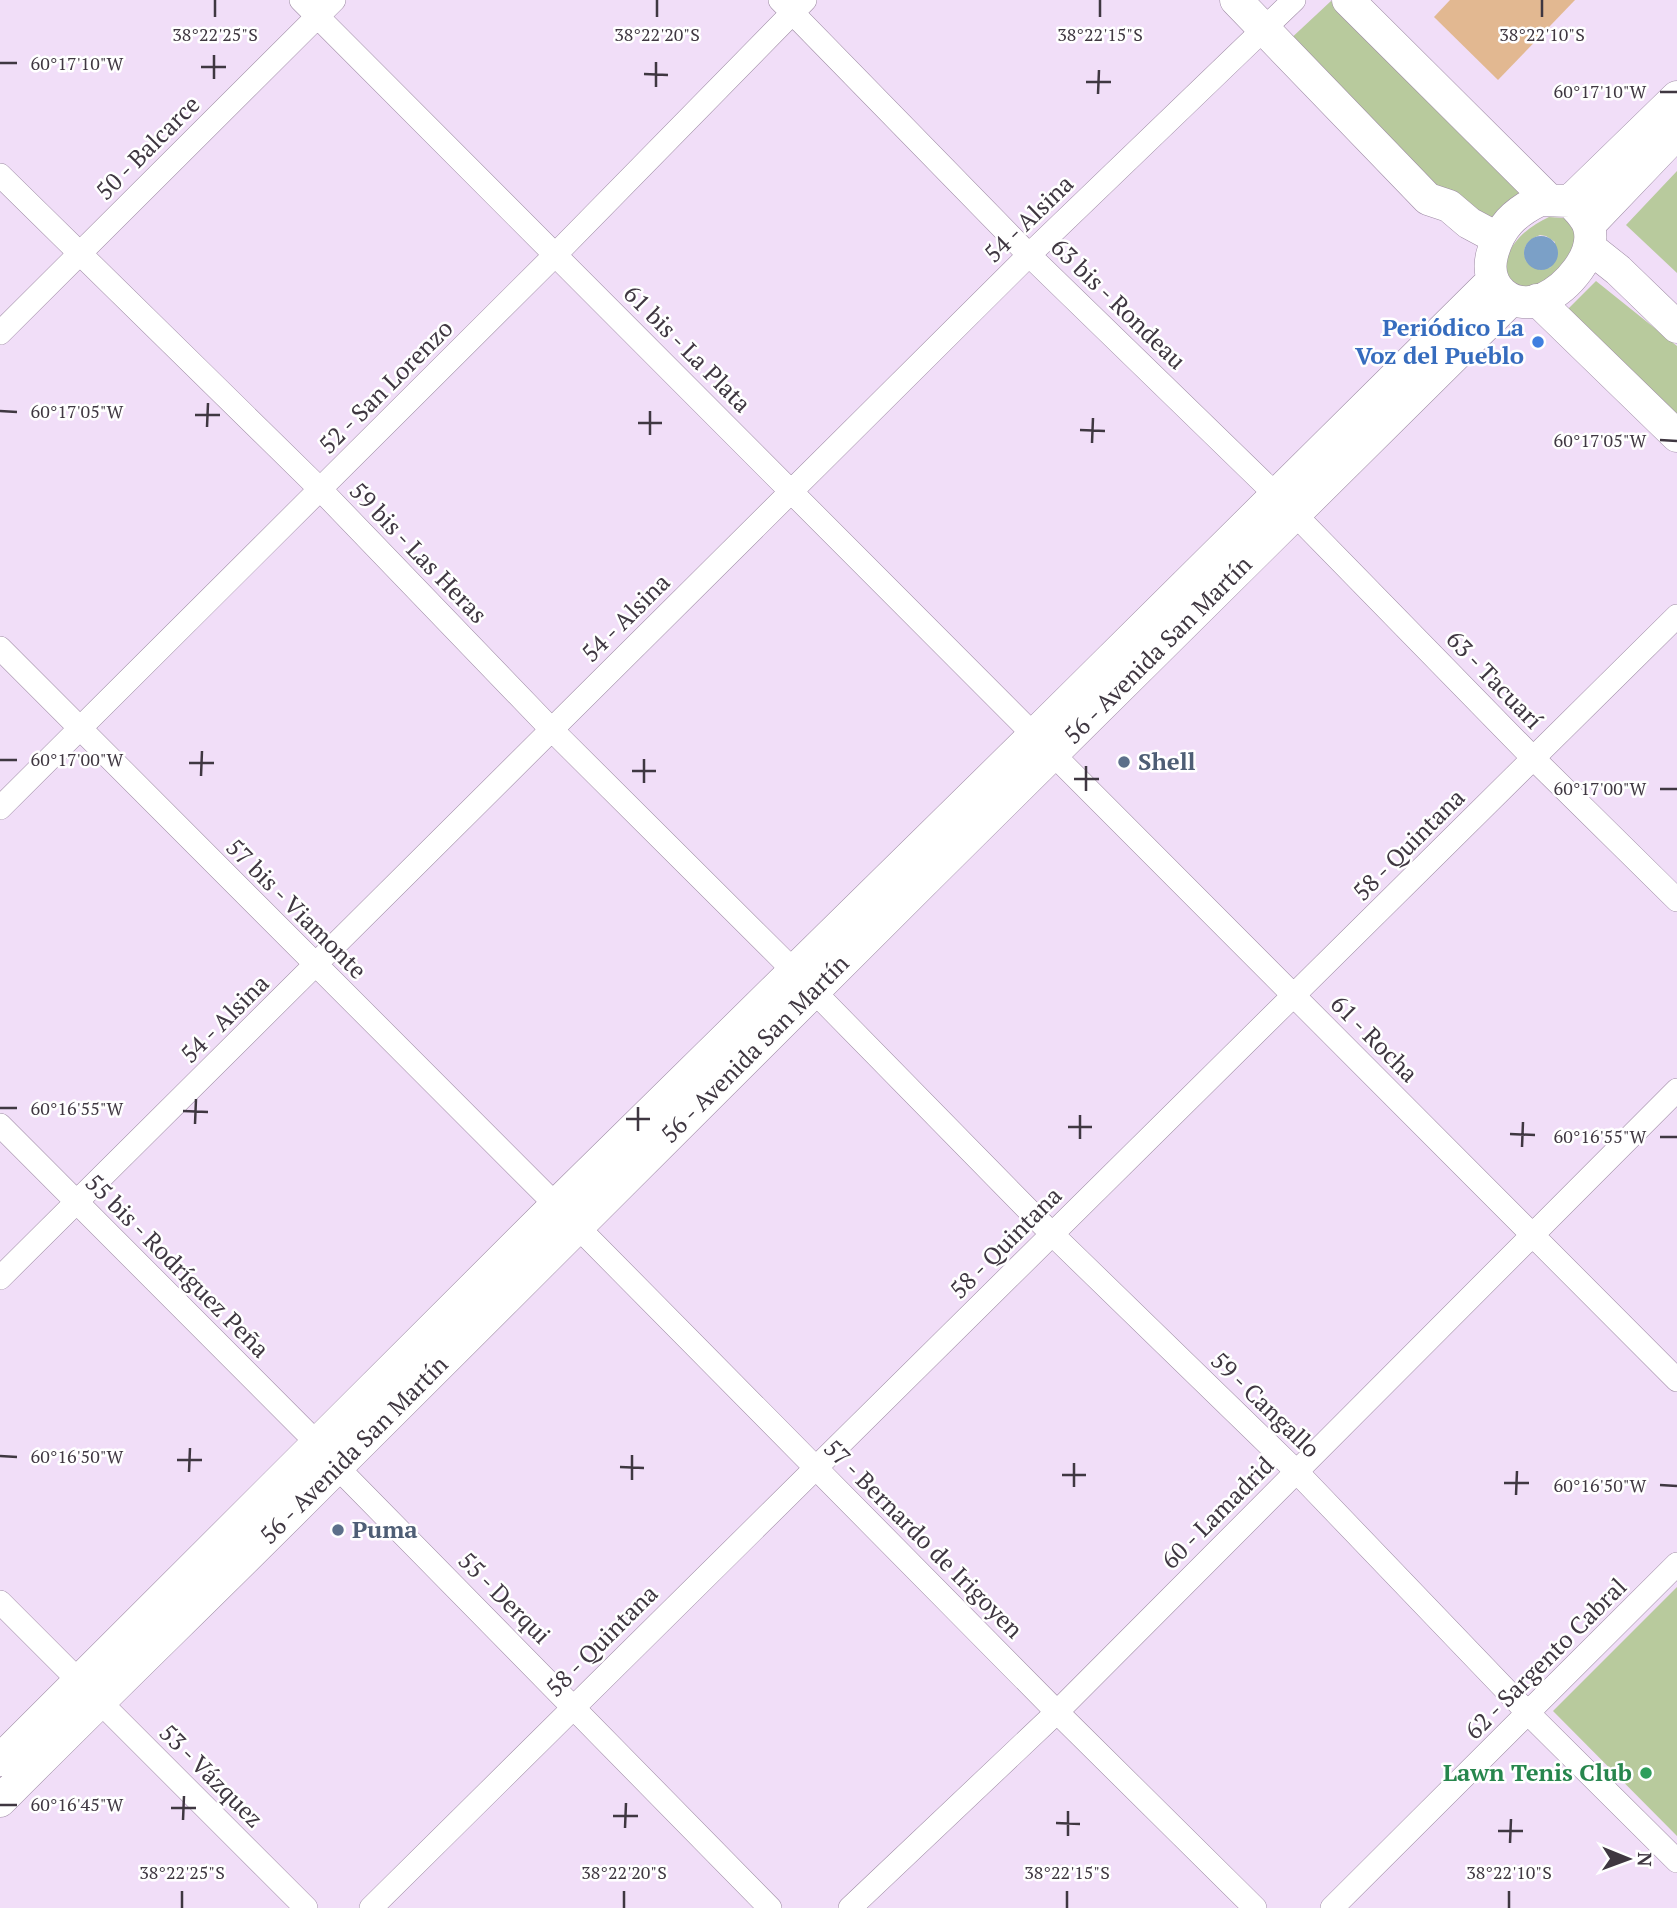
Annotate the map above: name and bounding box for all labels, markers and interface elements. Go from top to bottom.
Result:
text: 38°22'25"S [172,22,258,46]
text: 38°22'20"S [614,22,700,46]
text: 38°22'15"S [1057,22,1143,46]
text: 38°22'10"S [1499,22,1585,46]
text: 60°17'10"W [31,51,124,75]
text: 60°17'10"W [1554,79,1647,103]
street label: 50 - Balcarce [88,88,206,206]
street label: 54 - Alsina [977,168,1080,269]
street label: 63 bis - Rondeau [1044,231,1193,376]
street label: 61 bis - La Plata [617,278,758,419]
place label: Periódico La Voz del Pueblo [1355,311,1525,371]
street label: 52 - San Lorenzo [311,312,459,460]
marker: Periódico La Voz del Pueblo [1530,334,1546,350]
text: 60°17'05"W [31,399,124,423]
text: 60°17'05"W [1554,428,1647,452]
street label: 59 bis - Las Heras [343,475,494,630]
street label: 56 - Avenida San Martín [1056,548,1258,750]
street label: 54 - Alsina [574,566,676,668]
street label: 63 - Tacuarí [1440,623,1550,735]
place label: Shell [1138,745,1196,777]
text: 60°17'00"W [31,747,124,771]
marker: Shell [1116,754,1132,770]
text: 60°17'00"W [1554,776,1647,800]
street label: 58 - Quintana [1345,781,1471,907]
street label: 57 bis - Viamonte [220,831,374,985]
street label: 56 - Avenida San Martín [653,947,855,1149]
street label: 54 - Alsina [173,967,275,1069]
street label: 61 - Rocha [1324,988,1425,1089]
text: 60°16'55"W [31,1096,124,1120]
text: 60°16'55"W [1554,1124,1647,1148]
street label: 55 bis - Rodríguez Peña [79,1166,277,1364]
street label: 58 - Quintana [942,1179,1068,1305]
street label: 59 - Cangallo [1204,1344,1327,1464]
street label: 56 - Avenida San Martín [252,1348,454,1550]
street label: 57 - Bernardo de Irigoyen [817,1432,1030,1645]
text: 60°16'50"W [31,1444,124,1468]
street label: 60 - Lamadrid [1154,1449,1280,1575]
text: 60°16'50"W [1554,1473,1647,1497]
place label: Puma [352,1513,418,1545]
marker: Puma [330,1522,346,1538]
street label: 55 - Derqui [452,1544,558,1650]
street label: 62 - Sargento Cabral [1458,1571,1633,1746]
street label: 58 - Quintana [538,1577,664,1703]
street label: 53 - Vázquez [153,1716,271,1834]
place label: Lawn Tenis Club [1443,1756,1632,1788]
marker: Lawn Tenis Club [1638,1765,1654,1781]
text: 60°16'45"W [31,1792,124,1816]
north arrow [1593,1824,1663,1894]
text: N [1633,1852,1658,1867]
text: 38°22'25"S [139,1860,225,1884]
text: 38°22'20"S [581,1860,667,1884]
text: 38°22'15"S [1024,1860,1110,1884]
text: 38°22'10"S [1466,1860,1552,1884]

